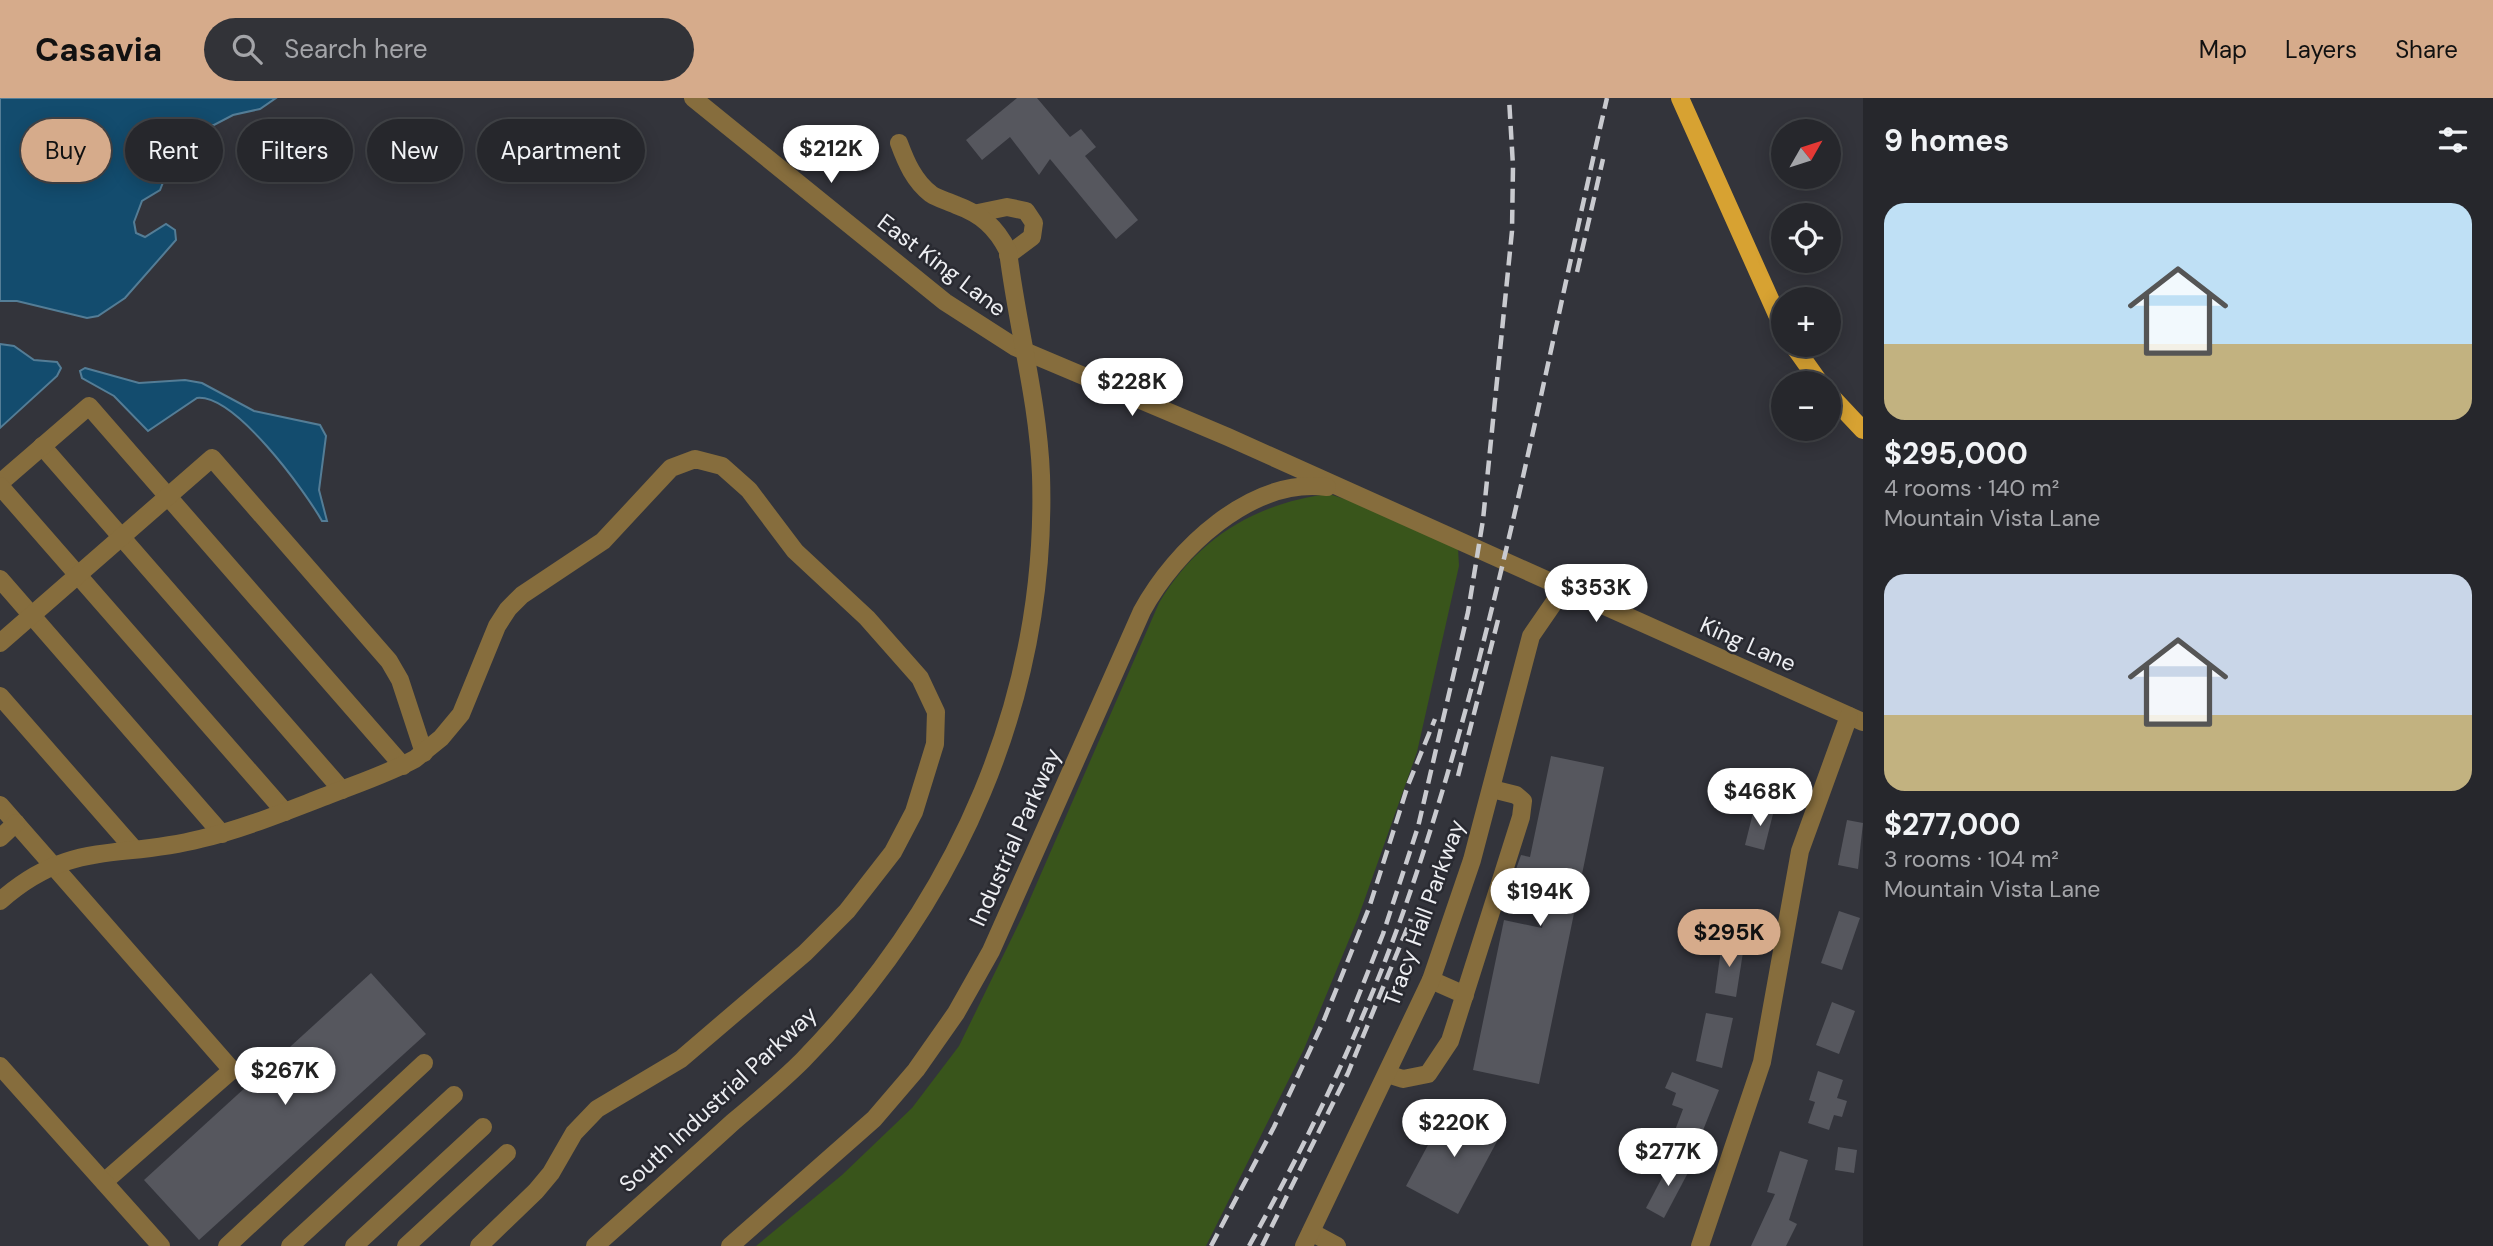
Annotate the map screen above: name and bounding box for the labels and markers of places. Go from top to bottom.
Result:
pin: $212K [782,126,880,185]
pin: $228K [1083,358,1181,418]
pin: $353K [1547,564,1645,624]
pin: $468K [1711,768,1809,828]
pin: $194K [1491,868,1589,928]
pin: $295K [1680,910,1778,969]
pin: $267K [236,1048,334,1107]
pin: $220K [1405,1100,1503,1159]
pin: $277K [1619,1128,1717,1188]

